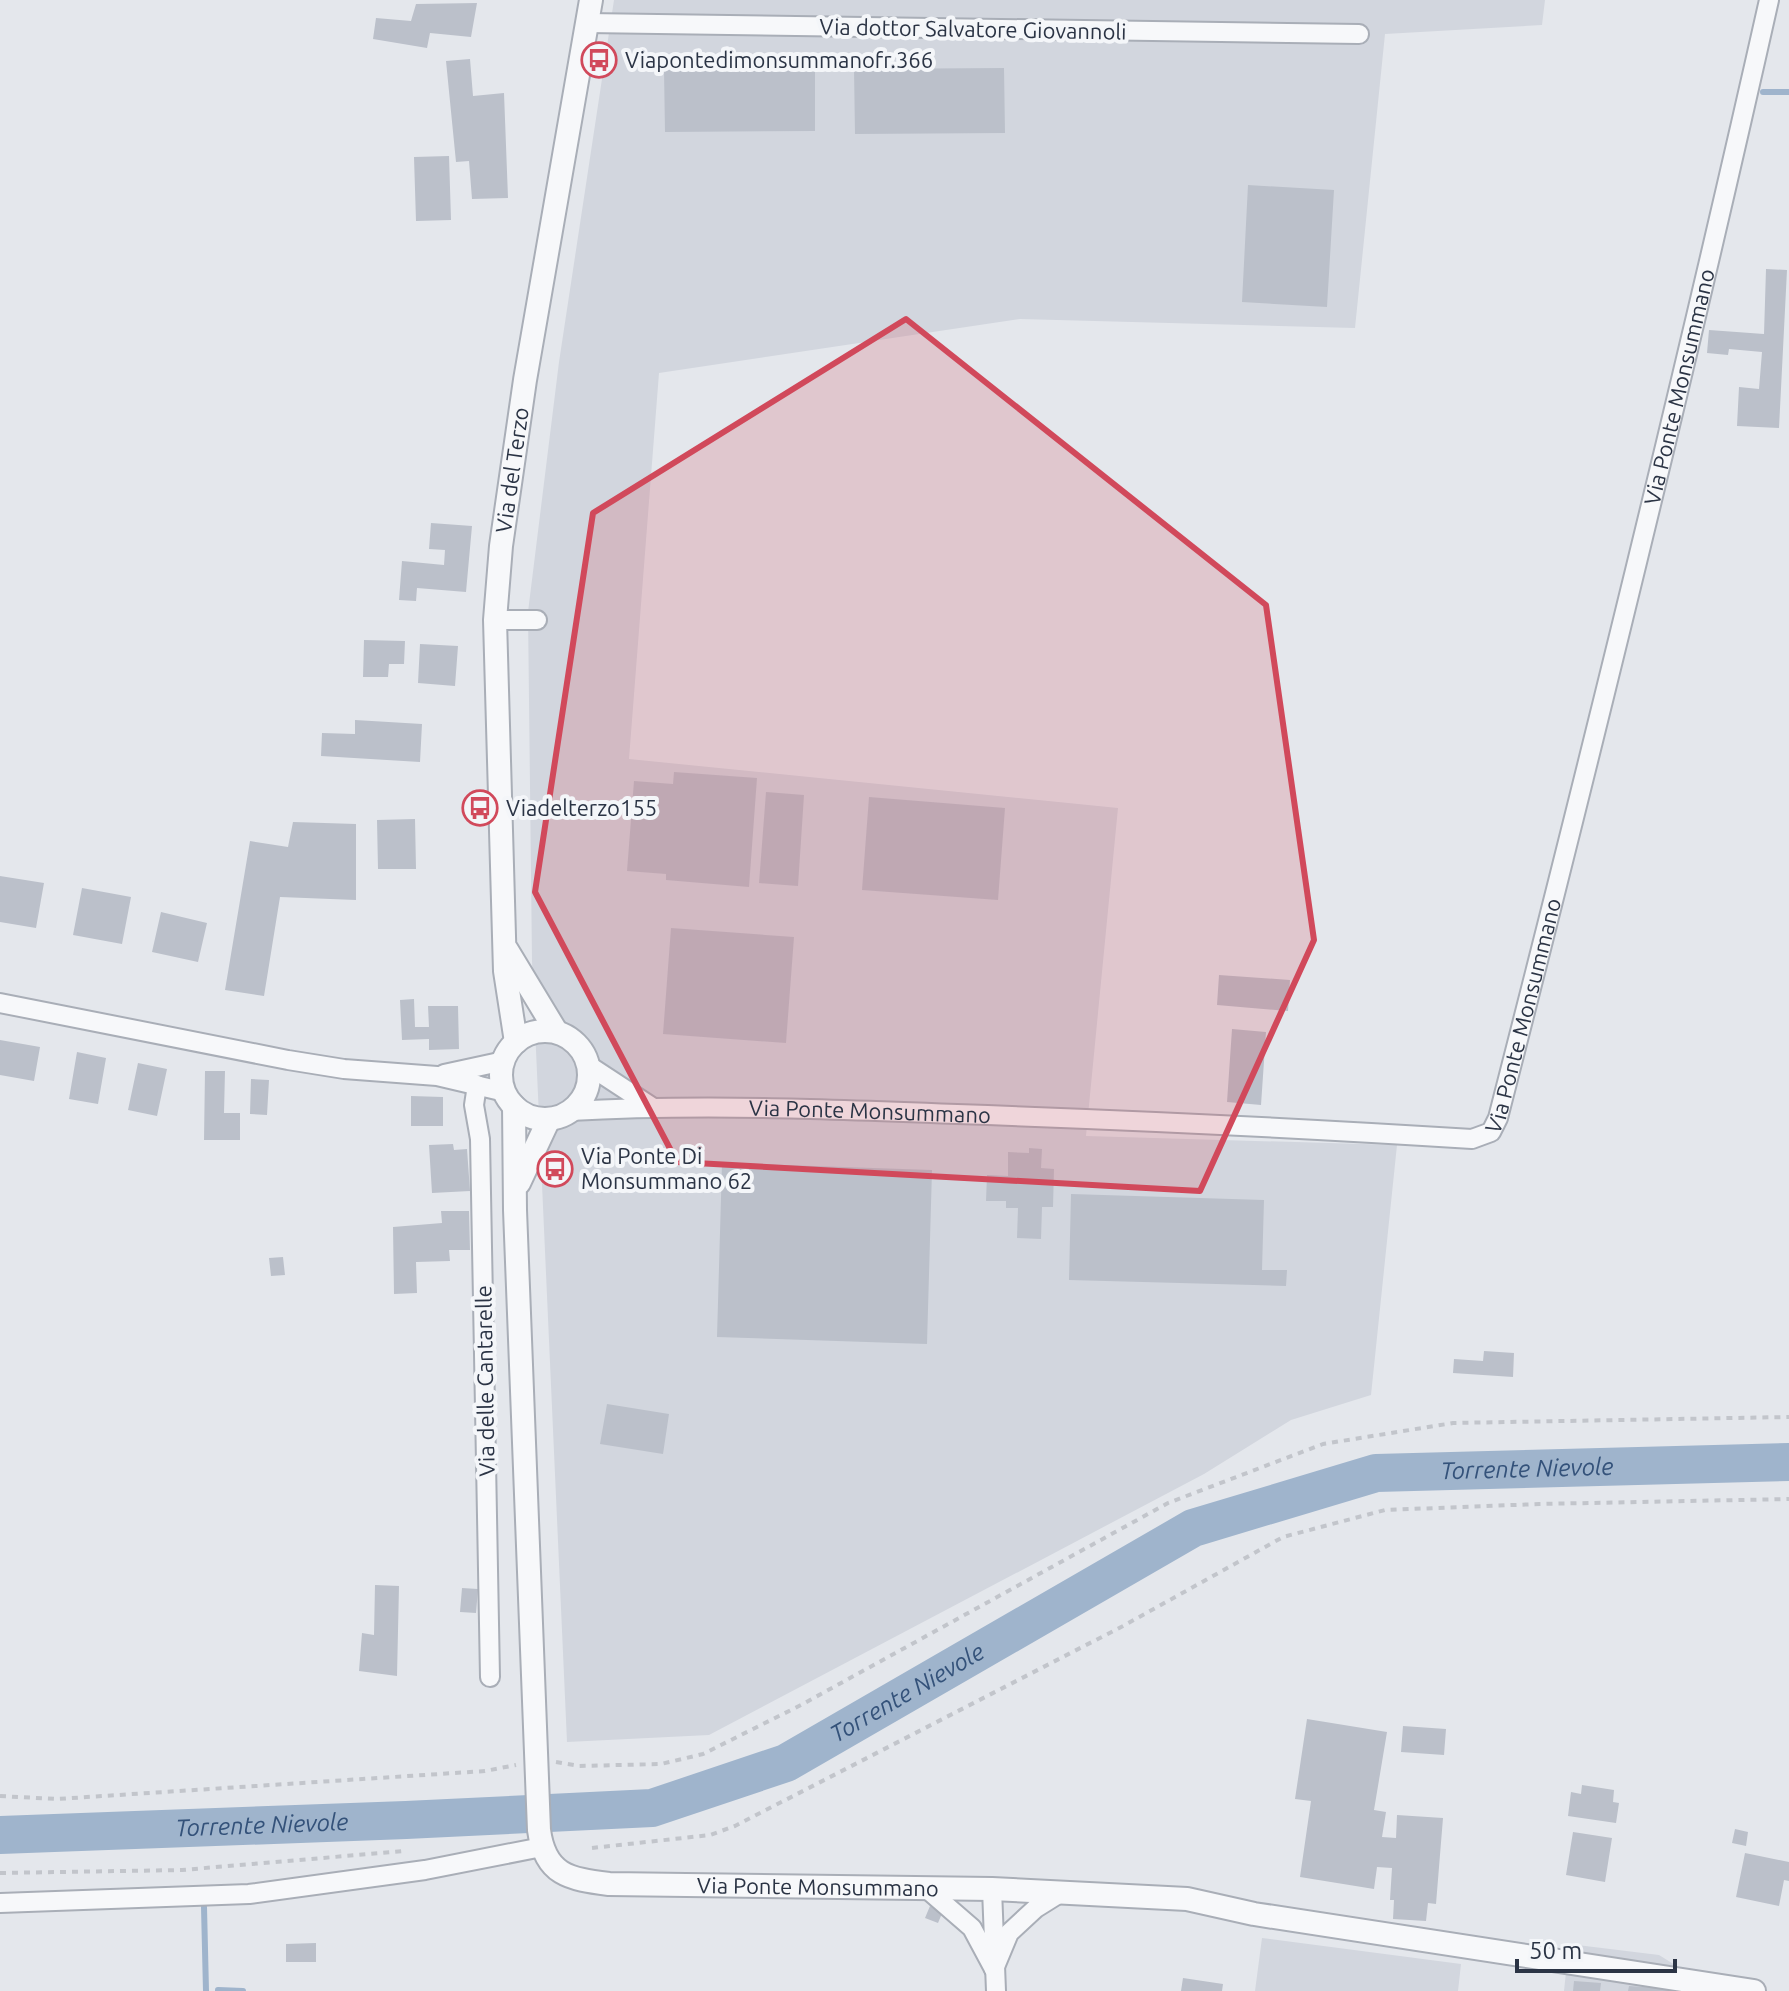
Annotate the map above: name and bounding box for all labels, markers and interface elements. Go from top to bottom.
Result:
street label: Via dottor Salvatore Giovannoli [819,13,1127,44]
bus stop icon: Viapontedimonsummanofr.366 [580,41,618,79]
place label: Viapontedimonsummanofr.366 [625,47,933,72]
street label: Via Ponte Monsummano [1638,266,1719,507]
street label: Via del Terzo [490,405,533,534]
bus stop icon: Viadelterzo155 [461,789,499,827]
place label: Viadelterzo155 [506,795,657,820]
street label: Via Ponte Monsummano [1479,895,1565,1137]
street label: Via Ponte Monsummano [749,1095,991,1127]
place label: Via Ponte Di Monsummano 62 [581,1143,752,1193]
bus stop icon: Via Ponte Di Monsummano 62 [536,1150,574,1188]
street label: Via delle Cantarelle [470,1285,499,1477]
water label: Torrente Nievole [1440,1453,1614,1484]
water label: Torrente Nievole [825,1638,989,1747]
water label: Torrente Nievole [175,1808,349,1842]
street label: Via Ponte Monsummano [697,1872,939,1900]
scale bar [1517,1923,1675,1973]
text: 50 m [1529,1937,1582,1964]

